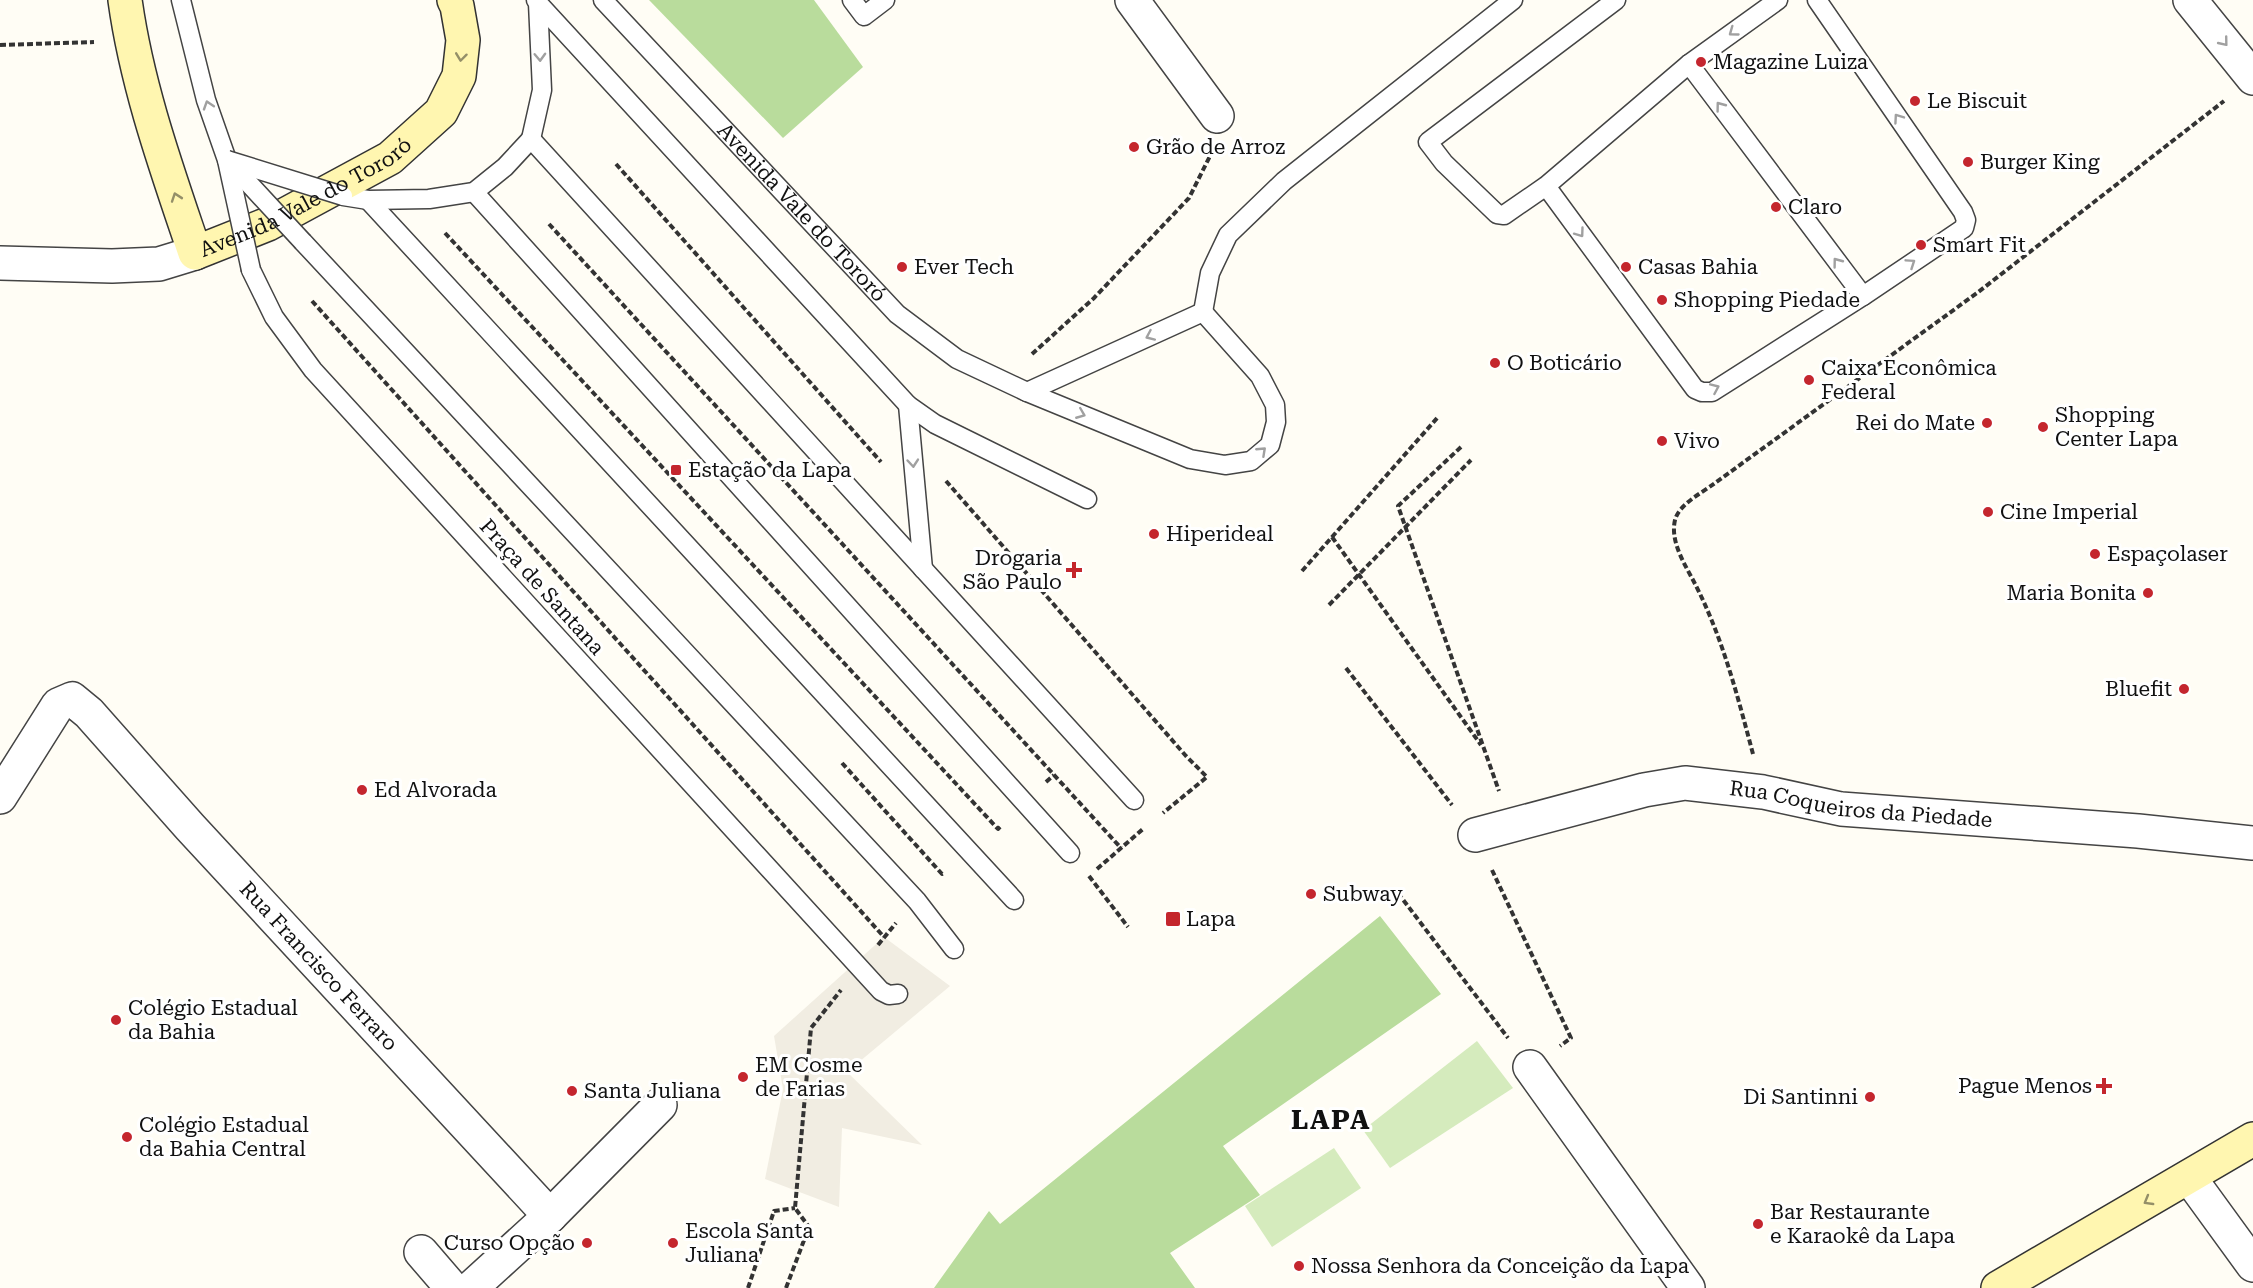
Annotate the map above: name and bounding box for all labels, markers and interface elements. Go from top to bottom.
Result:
one-way arrow [1729,25,1740,36]
one-way arrow [2217,36,2228,47]
place label: Magazine Luiza [1713,50,1869,74]
one-way arrow [456,52,468,61]
one-way arrow [534,53,547,62]
marker: Magazine Luiza [1694,55,1708,69]
place label: Le Biscuit [1927,89,2027,113]
marker: Le Biscuit [1908,94,1922,108]
one-way arrow [203,100,216,111]
one-way arrow [1717,102,1728,113]
one-way arrow [1894,113,1905,124]
street label: Avenida Vale do Tororó [713,118,891,307]
street label: Avenida Vale do Tororó [196,133,416,262]
place label: Grão de Arroz [1146,135,1285,159]
marker: Grão de Arroz [1127,140,1141,154]
place label: Burger King [1980,150,2100,174]
marker: Burger King [1961,155,1975,169]
one-way arrow [171,193,184,203]
place label: Claro [1788,195,1842,219]
marker: Claro [1769,200,1783,214]
one-way arrow [1573,226,1584,237]
place label: Smart Fit [1933,233,2026,257]
marker: Smart Fit [1914,238,1928,252]
place label: Ever Tech [914,255,1015,279]
place label: Casas Bahia [1638,255,1759,279]
one-way arrow [1834,258,1845,269]
one-way arrow [1904,259,1915,270]
marker: Ever Tech [895,260,909,274]
marker: Casas Bahia [1619,260,1633,274]
place label: Shopping Piedade [1674,288,1860,312]
marker: Shopping Piedade [1655,293,1669,307]
one-way arrow [1145,329,1156,341]
place label: O Boticário [1507,351,1622,375]
marker: O Boticário [1488,356,1502,370]
place label: Caixa Econômica Federal [1821,356,1997,404]
marker: Caixa Econômica Federal [1802,373,1816,387]
one-way arrow [1709,383,1720,395]
place label: Shopping Center Lapa [2055,403,2178,451]
one-way arrow [1075,407,1086,419]
place label: Rei do Mate [1855,411,1975,435]
marker: Rei do Mate [1980,416,1994,430]
marker: Shopping Center Lapa [2036,420,2050,434]
place label: Vivo [1674,429,1720,453]
marker: Vivo [1655,434,1669,448]
one-way arrow [1256,447,1266,458]
place label: Estação da Lapa [688,458,852,482]
one-way arrow [906,458,919,467]
marker: Estação da Lapa [669,463,683,477]
place label: Cine Imperial [2000,500,2138,524]
marker: Cine Imperial [1981,505,1995,519]
street label: Praça de Santana [475,514,610,660]
place label: Hiperideal [1166,522,1274,546]
marker: Hiperideal [1147,527,1161,541]
place label: Espaçolaser [2107,542,2228,566]
place label: Drogaria São Paulo [963,546,1063,594]
marker: Espaçolaser [2088,547,2102,561]
marker: Drogaria São Paulo [1067,563,1081,577]
place label: Maria Bonita [2006,581,2137,605]
marker: Maria Bonita [2141,586,2155,600]
place label: Bluefit [2105,677,2172,701]
marker: Bluefit [2177,682,2191,696]
street label: Rua Coqueiros da Piedade [1728,776,1993,832]
place label: Ed Alvorada [374,778,498,802]
marker: Ed Alvorada [355,783,369,797]
street label: Rua Francisco Ferraro [235,877,403,1056]
place label: Subway [1323,882,1403,906]
marker: Subway [1304,887,1318,901]
place label: Lapa [1186,907,1236,931]
marker: Lapa [1164,910,1182,928]
place label: Colégio Estadual da Bahia [128,996,298,1044]
marker: Colégio Estadual da Bahia [109,1013,123,1027]
place label: EM Cosme de Farias [755,1053,863,1101]
marker: EM Cosme de Farias [736,1070,750,1084]
place label: Pague Menos [1958,1074,2092,1098]
place label: Santa Juliana [584,1079,721,1103]
marker: Pague Menos [2097,1079,2111,1093]
marker: Santa Juliana [565,1084,579,1098]
place label: Di Santinni [1743,1085,1858,1109]
marker: Di Santinni [1863,1090,1877,1104]
district label: LAPA [1291,1104,1371,1136]
place label: Colégio Estadual da Bahia Central [139,1113,309,1161]
marker: Colégio Estadual da Bahia Central [120,1130,134,1144]
one-way arrow [2144,1193,2154,1205]
place label: Bar Restaurante e Karaokê da Lapa [1770,1200,1955,1248]
marker: Bar Restaurante e Karaokê da Lapa [1751,1217,1765,1231]
place label: Escola Santa Juliana [685,1219,814,1267]
place label: Curso Opção [444,1231,575,1255]
marker: Curso Opção [580,1236,594,1250]
marker: Escola Santa Juliana [666,1236,680,1250]
place label: Nossa Senhora da Conceição da Lapa [1311,1254,1690,1278]
marker: Nossa Senhora da Conceição da Lapa [1292,1259,1306,1273]

